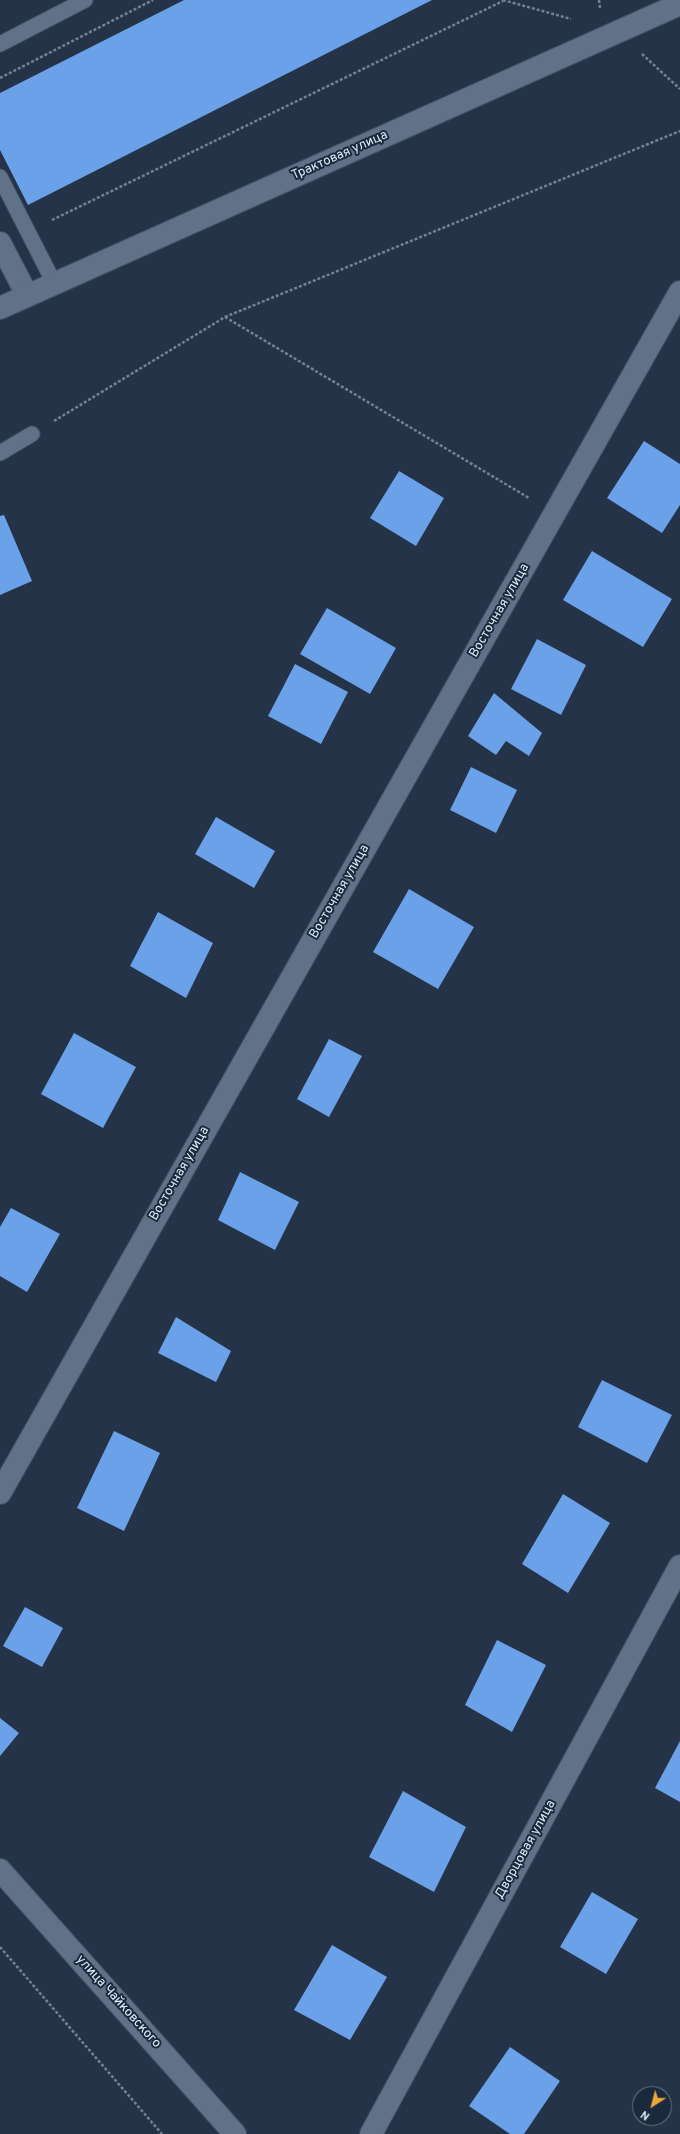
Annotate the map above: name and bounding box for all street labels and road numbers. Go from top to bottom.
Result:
street label: Трактовая улица [290,128,390,184]
street label: Восточная улица [467,561,533,661]
street label: Восточная улица [307,842,373,942]
street label: Восточная улица [147,1124,213,1224]
street label: Дворцовая улица [492,1798,560,1902]
street label: улица Чайковского [72,1952,164,2052]

